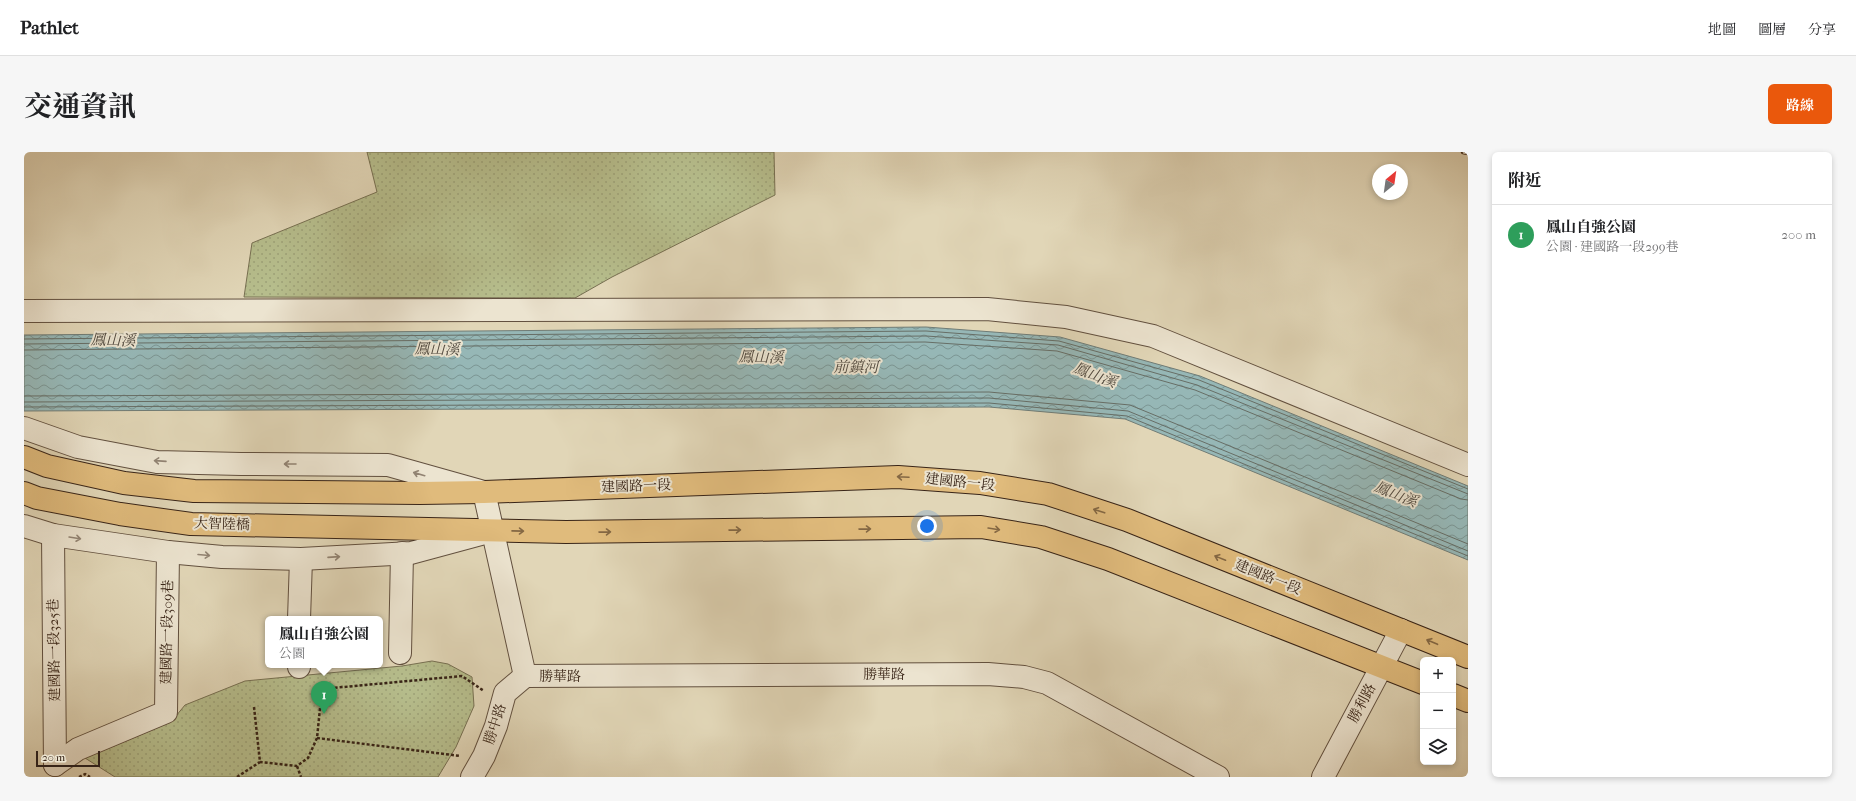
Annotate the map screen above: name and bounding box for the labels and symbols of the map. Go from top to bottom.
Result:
north arrow [1372,164,1408,200]
water label: 鳳山溪 [90,331,138,349]
water label: 鳳山溪 [414,340,462,358]
water label: 鳳山溪 [738,348,786,366]
water label: 前鎮河 [833,358,881,376]
water label: 鳳山溪 [1071,359,1121,392]
one-way arrow [154,458,167,465]
one-way arrow [284,460,297,468]
one-way arrow [413,469,426,477]
street label: 建國路一段 [924,470,996,494]
one-way arrow [897,474,910,481]
street label: 建國路一段 [601,476,671,496]
water label: 鳳山溪 [1372,477,1422,512]
one-way arrow [1093,507,1106,514]
street label: 大智陸橋 [194,515,250,533]
your location [917,516,937,536]
one-way arrow [858,525,871,532]
one-way arrow [988,525,1001,533]
one-way arrow [728,526,741,534]
one-way arrow [511,527,524,535]
one-way arrow [598,528,611,536]
one-way arrow [69,534,82,542]
one-way arrow [197,552,210,559]
one-way arrow [327,553,340,561]
one-way arrow [1215,553,1227,561]
street label: 建國路一段 [1232,556,1304,598]
street label: 建國路一段309巷 [158,579,176,685]
street label: 建國路一段325巷 [45,598,63,702]
one-way arrow [1426,638,1438,646]
street label: 勝華路 [863,666,905,683]
street label: 勝華路 [539,668,581,685]
street label: 勝利路 [1345,680,1379,726]
pin: 1 [311,681,337,714]
street label: 勝中路 [480,701,510,747]
scale bar [36,749,100,768]

